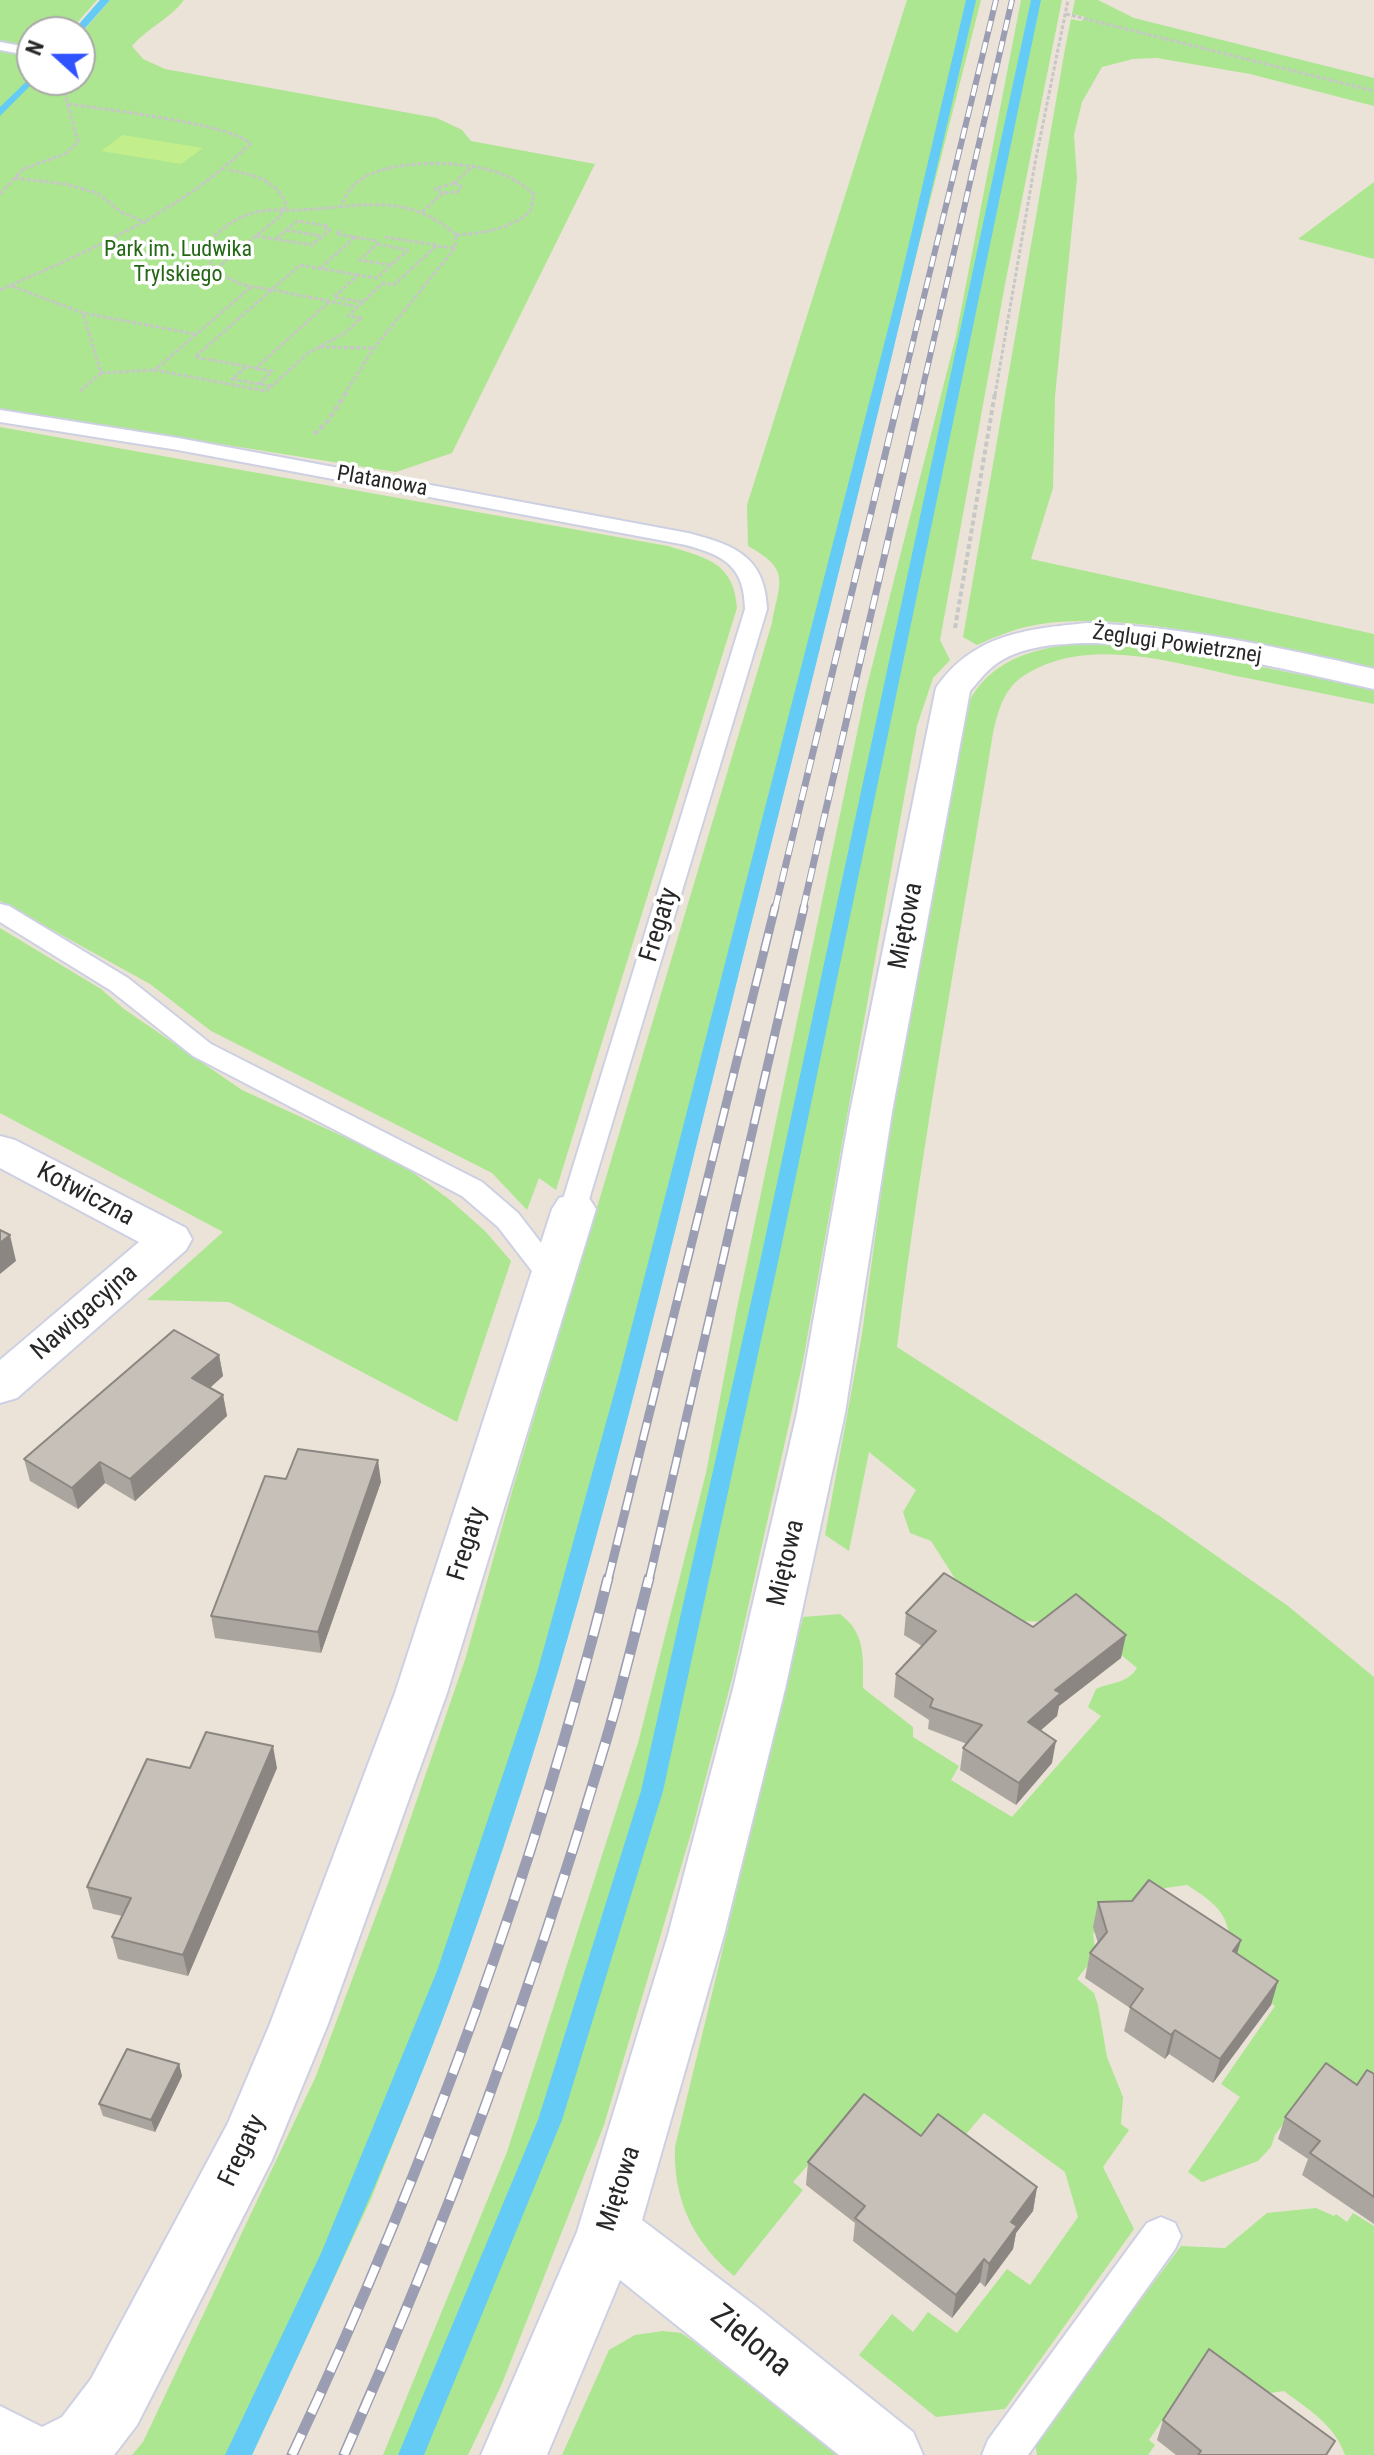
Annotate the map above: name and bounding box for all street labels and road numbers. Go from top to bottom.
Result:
street label: Platanowa [335,461,429,503]
street label: Żeglugi Powietrznej [1091,620,1263,670]
street label: Miętowa [883,880,931,972]
street label: Fregaty [634,884,686,966]
street label: Kotwiczna [31,1156,139,1234]
street label: Nawigacyjna [26,1258,144,1368]
street label: Fregaty [442,1503,494,1585]
street label: Miętowa [762,1517,812,1609]
street label: Fregaty [213,2110,273,2192]
street label: Miętowa [592,2143,648,2235]
street label: Zielona [702,2298,798,2386]

